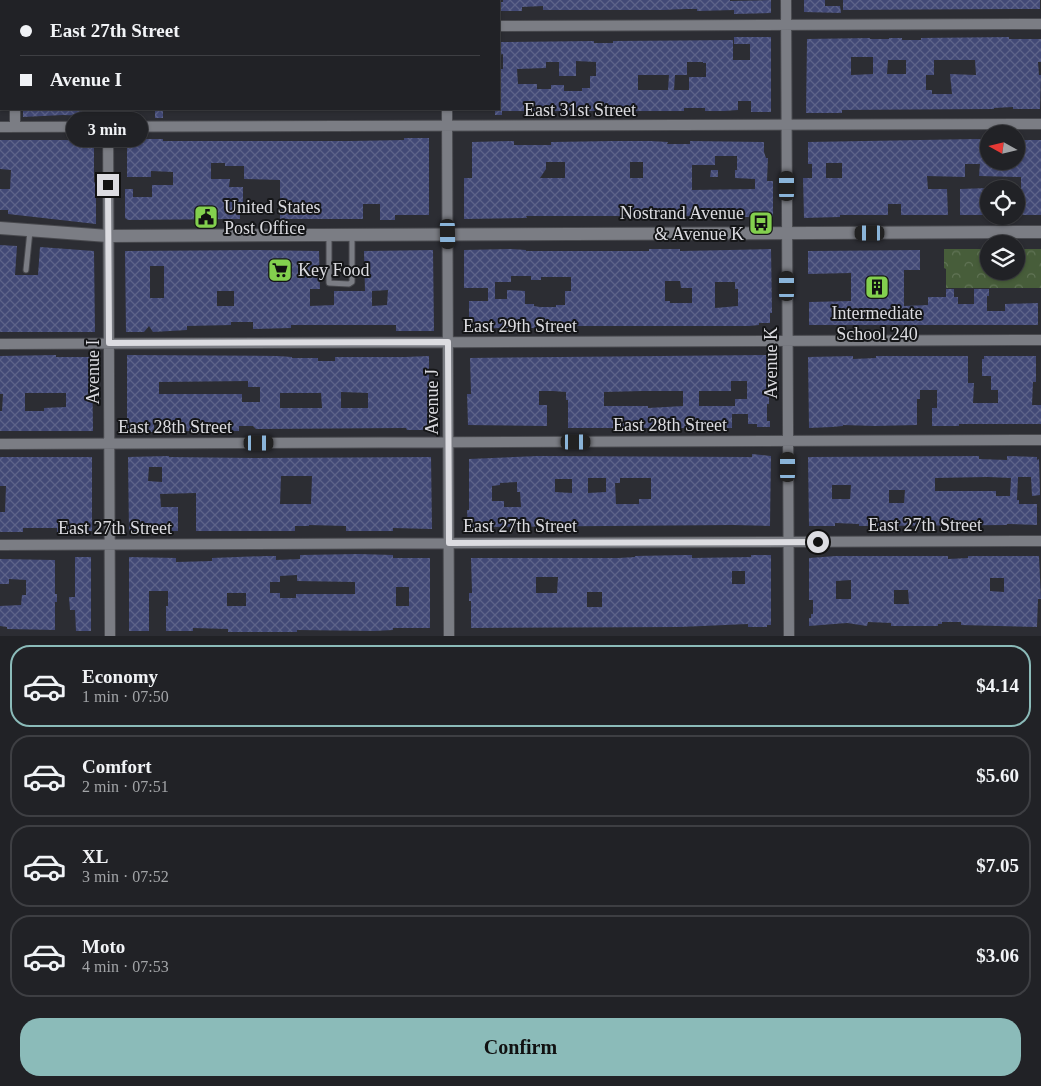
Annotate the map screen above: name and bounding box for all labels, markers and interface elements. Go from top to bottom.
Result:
text: East 27th Street [50,20,179,41]
text: Avenue I [50,69,122,90]
street label: East 31st Street [524,100,636,120]
callout: 3 min [67,112,149,148]
text: 3 min [88,121,126,138]
north arrow [980,125,1025,170]
map controls [980,125,1025,280]
car [779,171,794,201]
route end [97,174,119,196]
button: locate [980,180,1025,225]
place label: United States Post Office [224,197,321,238]
place label: Nostrand Avenue & Avenue K [620,203,744,244]
public building icon: United States Post Office [193,204,219,230]
bus stop icon: Nostrand Avenue & Avenue K [748,210,774,236]
car [440,219,455,249]
car [855,226,885,241]
button: layers [980,235,1025,280]
supermarket icon: Key Food [267,257,293,283]
place label: Key Food [298,260,370,280]
car [779,271,794,301]
building icon: Intermediate School 240 [864,274,890,300]
place label: Intermediate School 240 [832,303,922,344]
street label: East 29th Street [463,316,577,336]
street label: Avenue K [761,327,781,399]
street label: Avenue I [83,339,103,405]
street label: Avenue J [422,369,442,435]
street label: East 28th Street [613,415,727,435]
street label: East 28th Street [118,417,232,437]
car [561,435,591,450]
car [244,436,274,451]
car [780,452,795,482]
street label: East 27th Street [868,515,982,535]
street label: East 27th Street [463,516,577,536]
street label: East 27th Street [58,518,172,538]
route start [807,531,829,553]
icon: car [22,664,67,709]
text: Economy [82,666,158,687]
text: $4.14 [976,675,1019,696]
text: 1 min · 07:50 [82,688,169,705]
icon: car [22,754,67,799]
text: Comfort [82,756,152,777]
text: $5.60 [976,765,1019,786]
text: 2 min · 07:51 [82,778,169,795]
icon: car [22,844,67,889]
text: XL [82,846,108,867]
text: $7.05 [976,855,1019,876]
text: 3 min · 07:52 [82,868,169,885]
icon: car [22,934,67,979]
text: Moto [82,936,125,957]
text: $3.06 [976,945,1019,966]
text: 4 min · 07:53 [82,958,169,975]
button: Confirm [20,1018,1021,1076]

